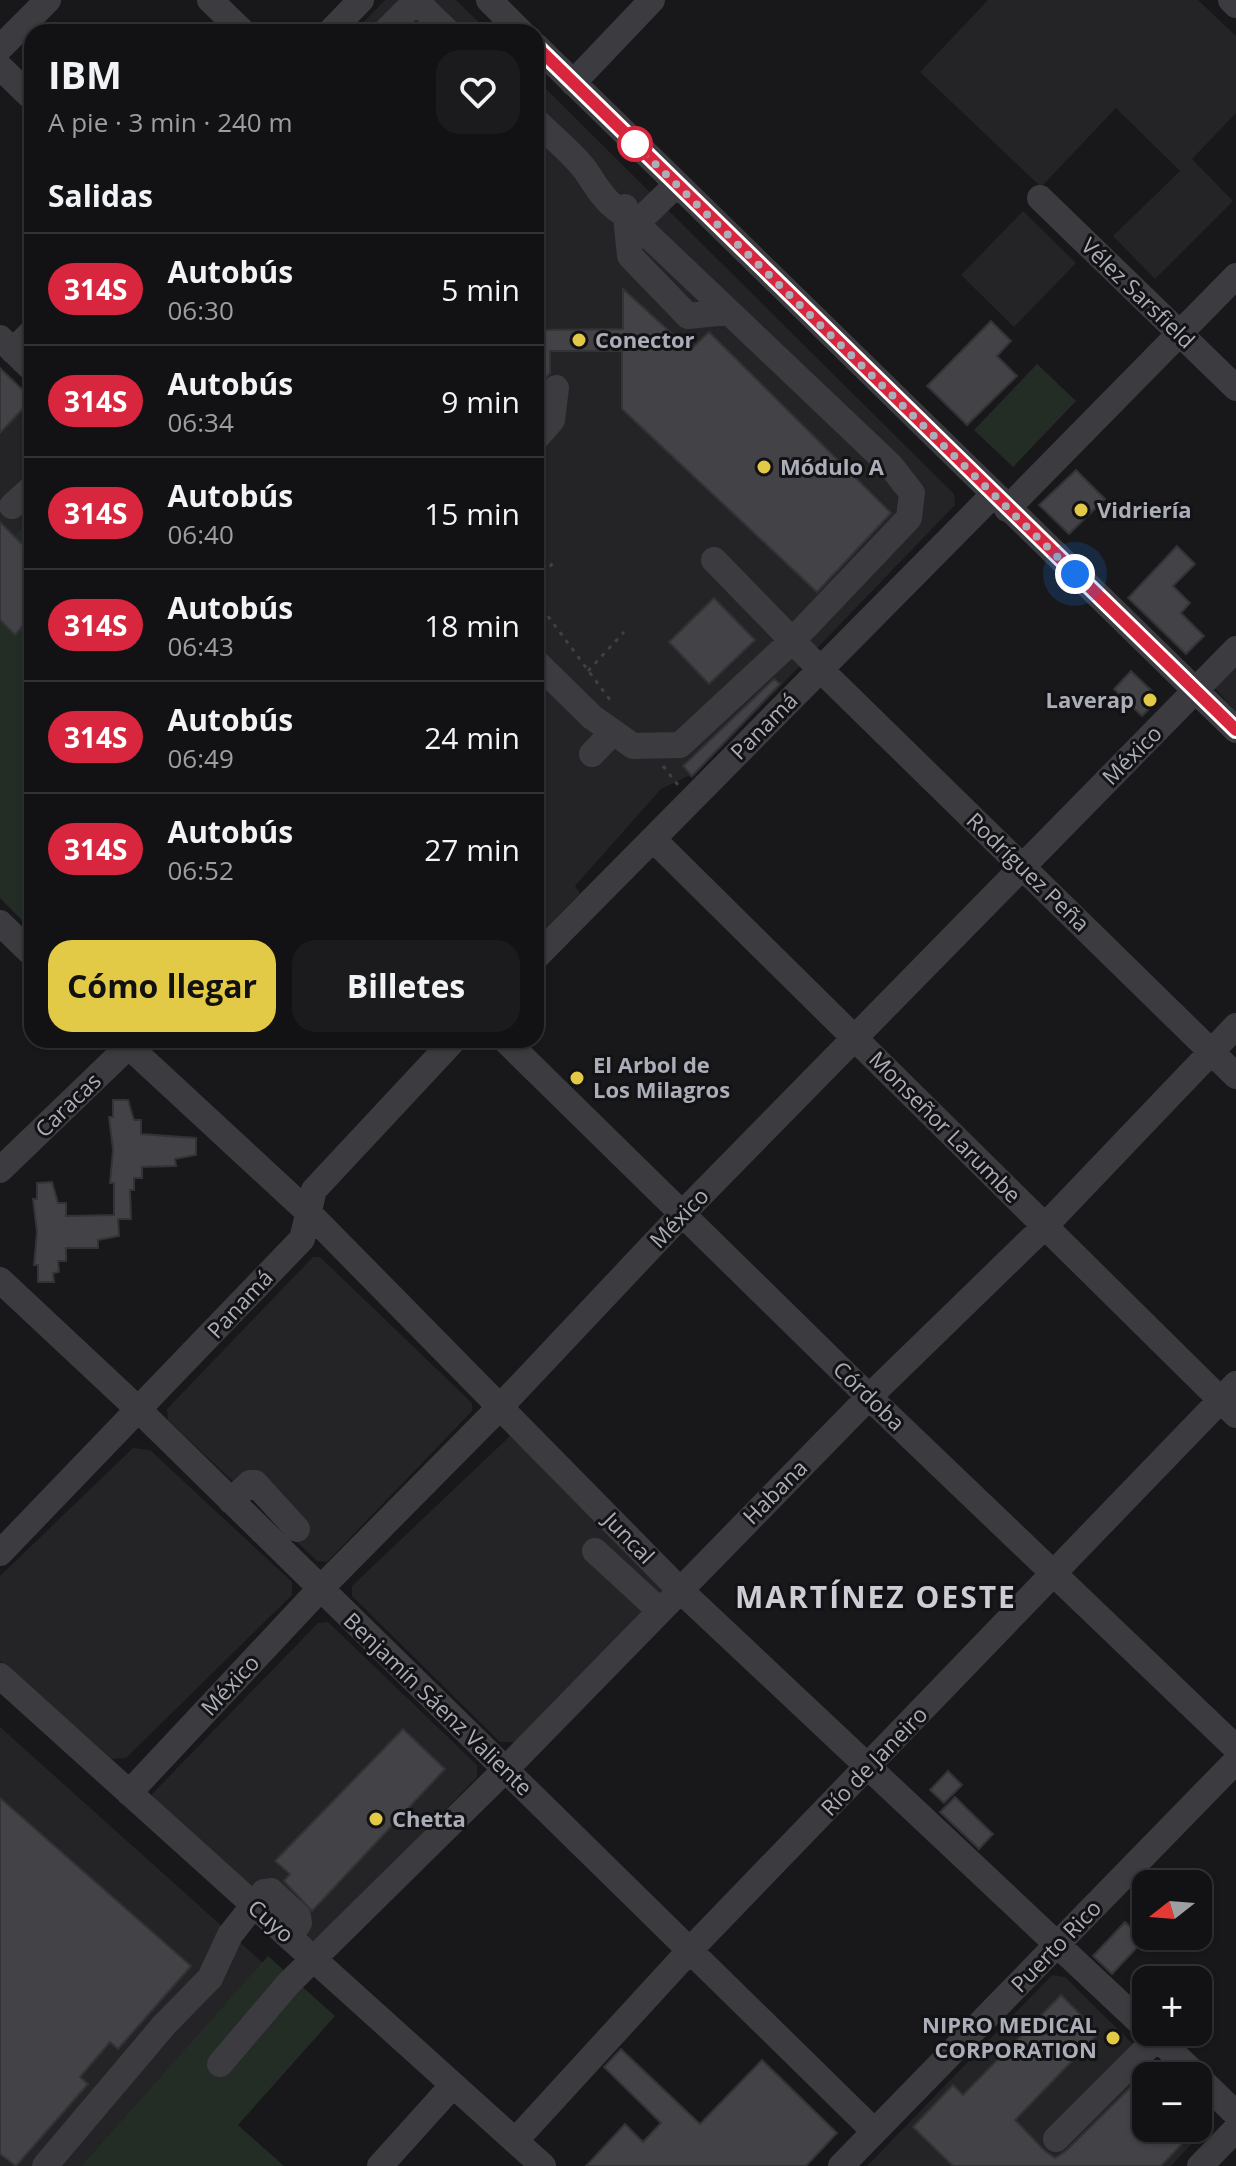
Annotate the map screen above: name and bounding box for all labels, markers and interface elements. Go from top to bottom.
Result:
text: IBM [48,48,122,100]
button: heart [436,50,520,134]
text: A pie · 3 min · 240 m [48,104,293,140]
unlabelled marker [618,127,652,161]
text: Salidas [48,175,153,216]
street label: Vélez Sarsfield [1075,230,1202,354]
text: Autobús [167,251,293,292]
text: 5 min [441,269,520,310]
text: 314S [64,270,127,308]
text: 06:30 [167,292,234,328]
place label: Conector [595,324,695,354]
marker: Conector [570,331,588,349]
text: Autobús [167,363,293,404]
text: 9 min [441,381,520,422]
text: 314S [64,382,127,420]
text: 06:34 [167,404,234,440]
place label: Módulo A [780,451,885,481]
marker: Módulo A [755,458,773,476]
text: Autobús [167,475,293,516]
text: 15 min [424,493,520,534]
text: 314S [64,494,127,532]
place label: Vidriería [1097,494,1192,524]
marker: Vidriería [1072,501,1090,519]
text: 06:40 [167,516,234,552]
your location [1055,554,1095,594]
text: Autobús [167,587,293,628]
text: 18 min [424,605,520,646]
text: 314S [64,606,127,644]
text: 06:43 [167,628,234,664]
place label: Laverap [1046,684,1134,714]
street label: Panamá [723,685,804,766]
marker: Laverap [1141,691,1159,709]
text: Autobús [167,699,293,740]
text: 24 min [424,717,520,758]
text: 314S [64,718,127,756]
street label: México [1095,718,1168,791]
text: 06:49 [167,740,234,776]
street label: Rodríguez Peña [961,805,1097,938]
text: Autobús [167,811,293,852]
text: 27 min [424,829,520,870]
text: 314S [64,830,127,868]
text: 06:52 [167,852,234,888]
button: Cómo llegar [48,940,276,1032]
button: Billetes [292,940,520,1032]
street label: Monseñor Larumbe [863,1044,1028,1209]
place label: El Arbol de Los Milagros [593,1049,730,1104]
street label: Caracas [28,1066,107,1143]
marker: El Arbol de Los Milagros [568,1069,586,1087]
street label: México [642,1181,714,1254]
street label: Panamá [200,1262,279,1344]
street label: Córdoba [827,1354,912,1437]
street label: Habana [735,1452,813,1530]
street label: Juncal [596,1503,662,1570]
district label: MARTÍNEZ OESTE [735,1576,1017,1617]
street label: Benjamín Sáenz Valiente [338,1605,540,1801]
street label: México [193,1647,265,1721]
street label: Río de Janeiro [813,1699,933,1822]
place label: Chetta [392,1803,466,1833]
marker: Chetta [367,1810,385,1828]
north arrow [1132,1870,1212,1950]
map controls [1132,1870,1212,2142]
street label: Cuyo [242,1892,301,1948]
street label: Puerto Rico [1004,1893,1107,1998]
button: + [1132,1966,1212,2046]
place label: NIPRO MEDICAL CORPORATION [922,2009,1097,2064]
marker: NIPRO MEDICAL CORPORATION [1104,2029,1122,2047]
button: − [1132,2062,1212,2142]

